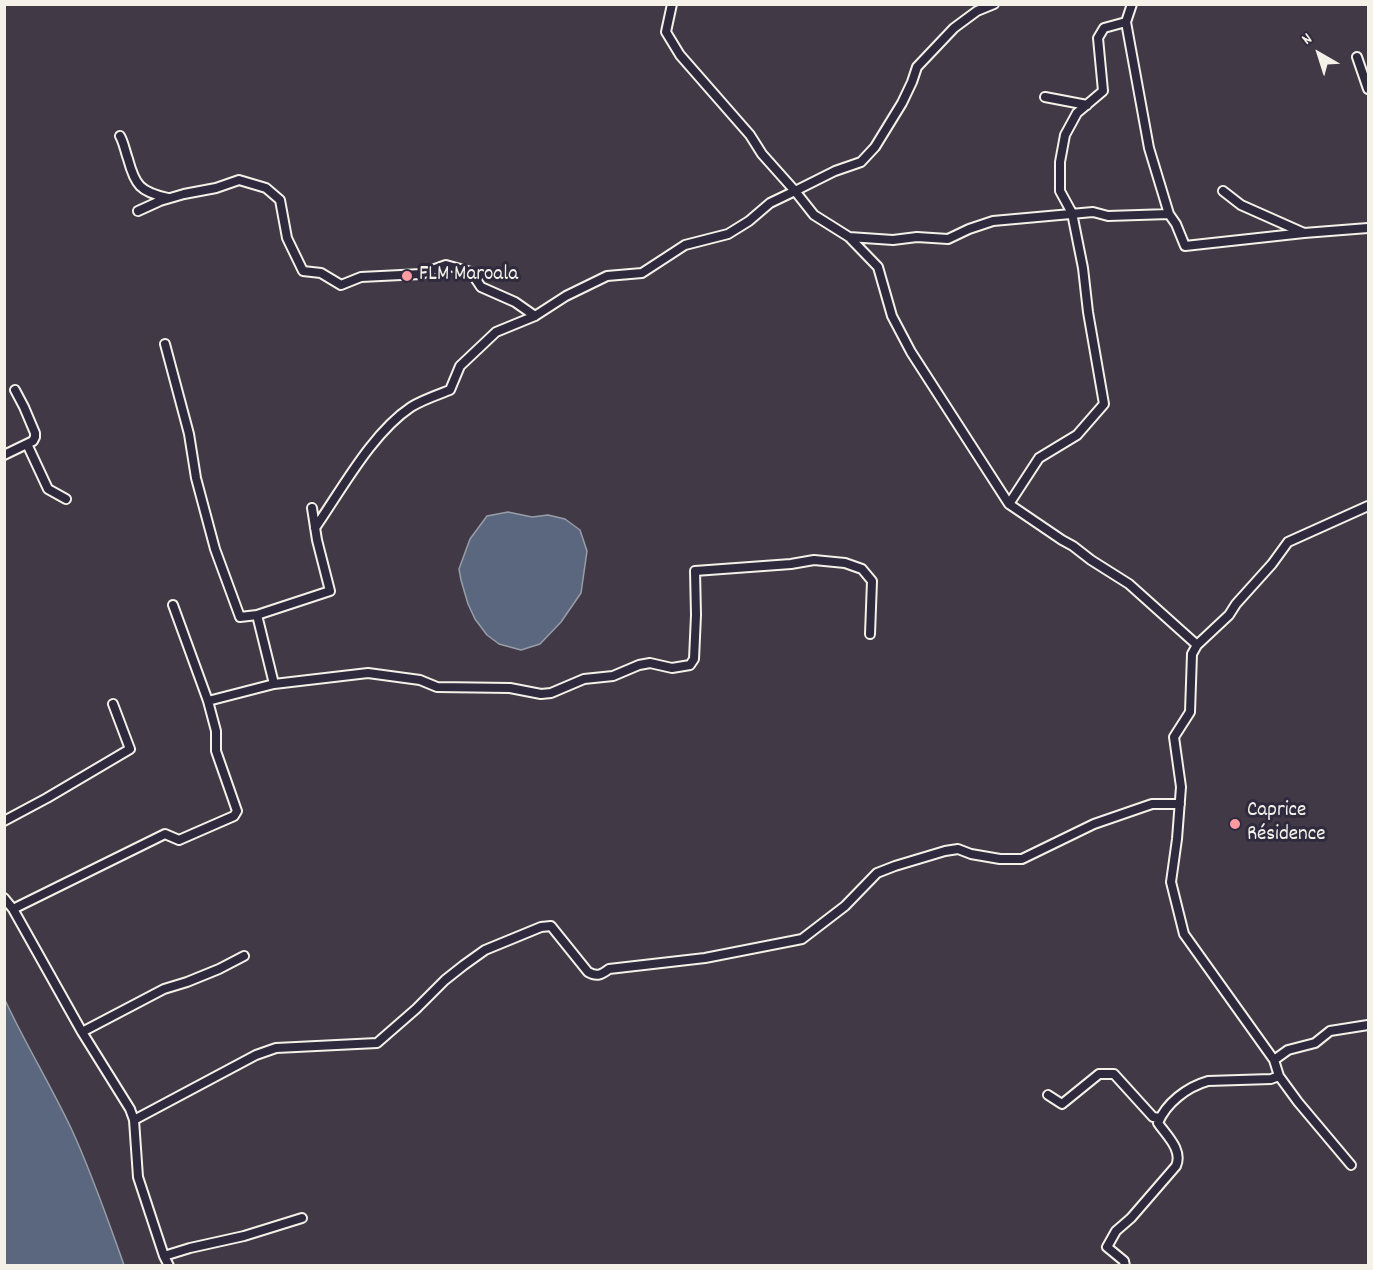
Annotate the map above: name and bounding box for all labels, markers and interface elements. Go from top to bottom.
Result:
north arrow [1289,24,1349,84]
text: N [1297,28,1318,51]
place label: FLM Maroala [419,263,518,289]
marker: FLM Maroala [400,269,414,283]
place label: Caprice Résidence [1247,799,1325,849]
marker: Caprice Résidence [1228,817,1242,831]

